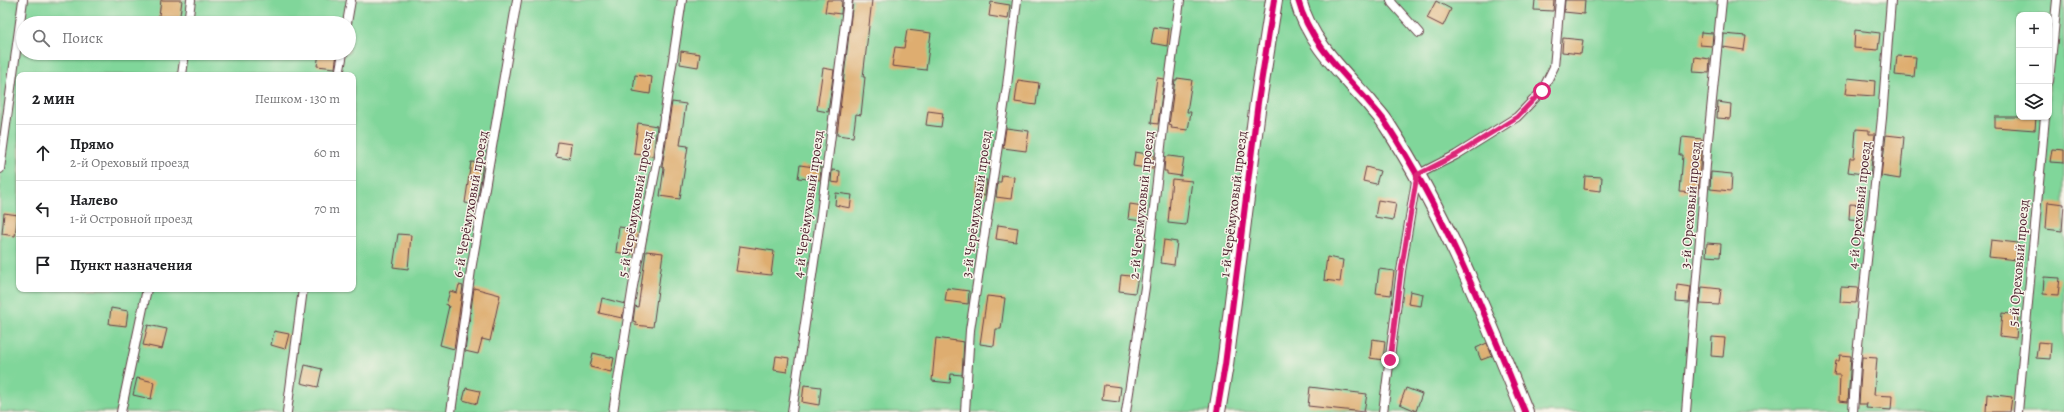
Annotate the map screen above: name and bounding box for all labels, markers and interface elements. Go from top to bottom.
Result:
map controls [2016,12,2052,120]
button: + [2016,12,2052,48]
search box [16,16,356,60]
icon: search [30,27,52,49]
text: Поиск [62,28,103,48]
button: − [2016,48,2052,84]
route start [1533,82,1551,100]
button: layers [2016,84,2052,120]
text: 2 мин [32,87,75,110]
text: Пешком · 130 m [255,90,340,107]
street label: 6-й Черёмуховый проезд [448,129,493,279]
street label: 5-й Черёмуховый проезд [613,129,658,279]
street label: 4-й Черёмуховый проезд [789,129,828,279]
street label: 3-й Черёмуховый проезд [957,129,996,279]
street label: 2-й Черёмуховый проезд [1124,130,1159,280]
street label: 1-й Черёмуховый проезд [1215,130,1252,278]
text: Прямо [70,134,114,154]
street label: 4-й Ореховый проезд [1843,140,1876,270]
street label: 3-й Ореховый проезд [1675,141,1706,269]
icon: ahead [32,142,54,164]
text: 60 m [314,144,340,161]
text: 2-й Ореховый проезд [70,154,189,171]
text: Налево [70,190,118,210]
icon: left [32,198,54,220]
street label: 5-й Ореховый проезд [2003,198,2034,328]
text: 70 m [314,200,340,217]
text: 1-й Островной проезд [70,210,193,227]
icon: arrive [32,254,54,276]
text: Пункт назначения [70,255,192,275]
route end [1381,351,1399,369]

